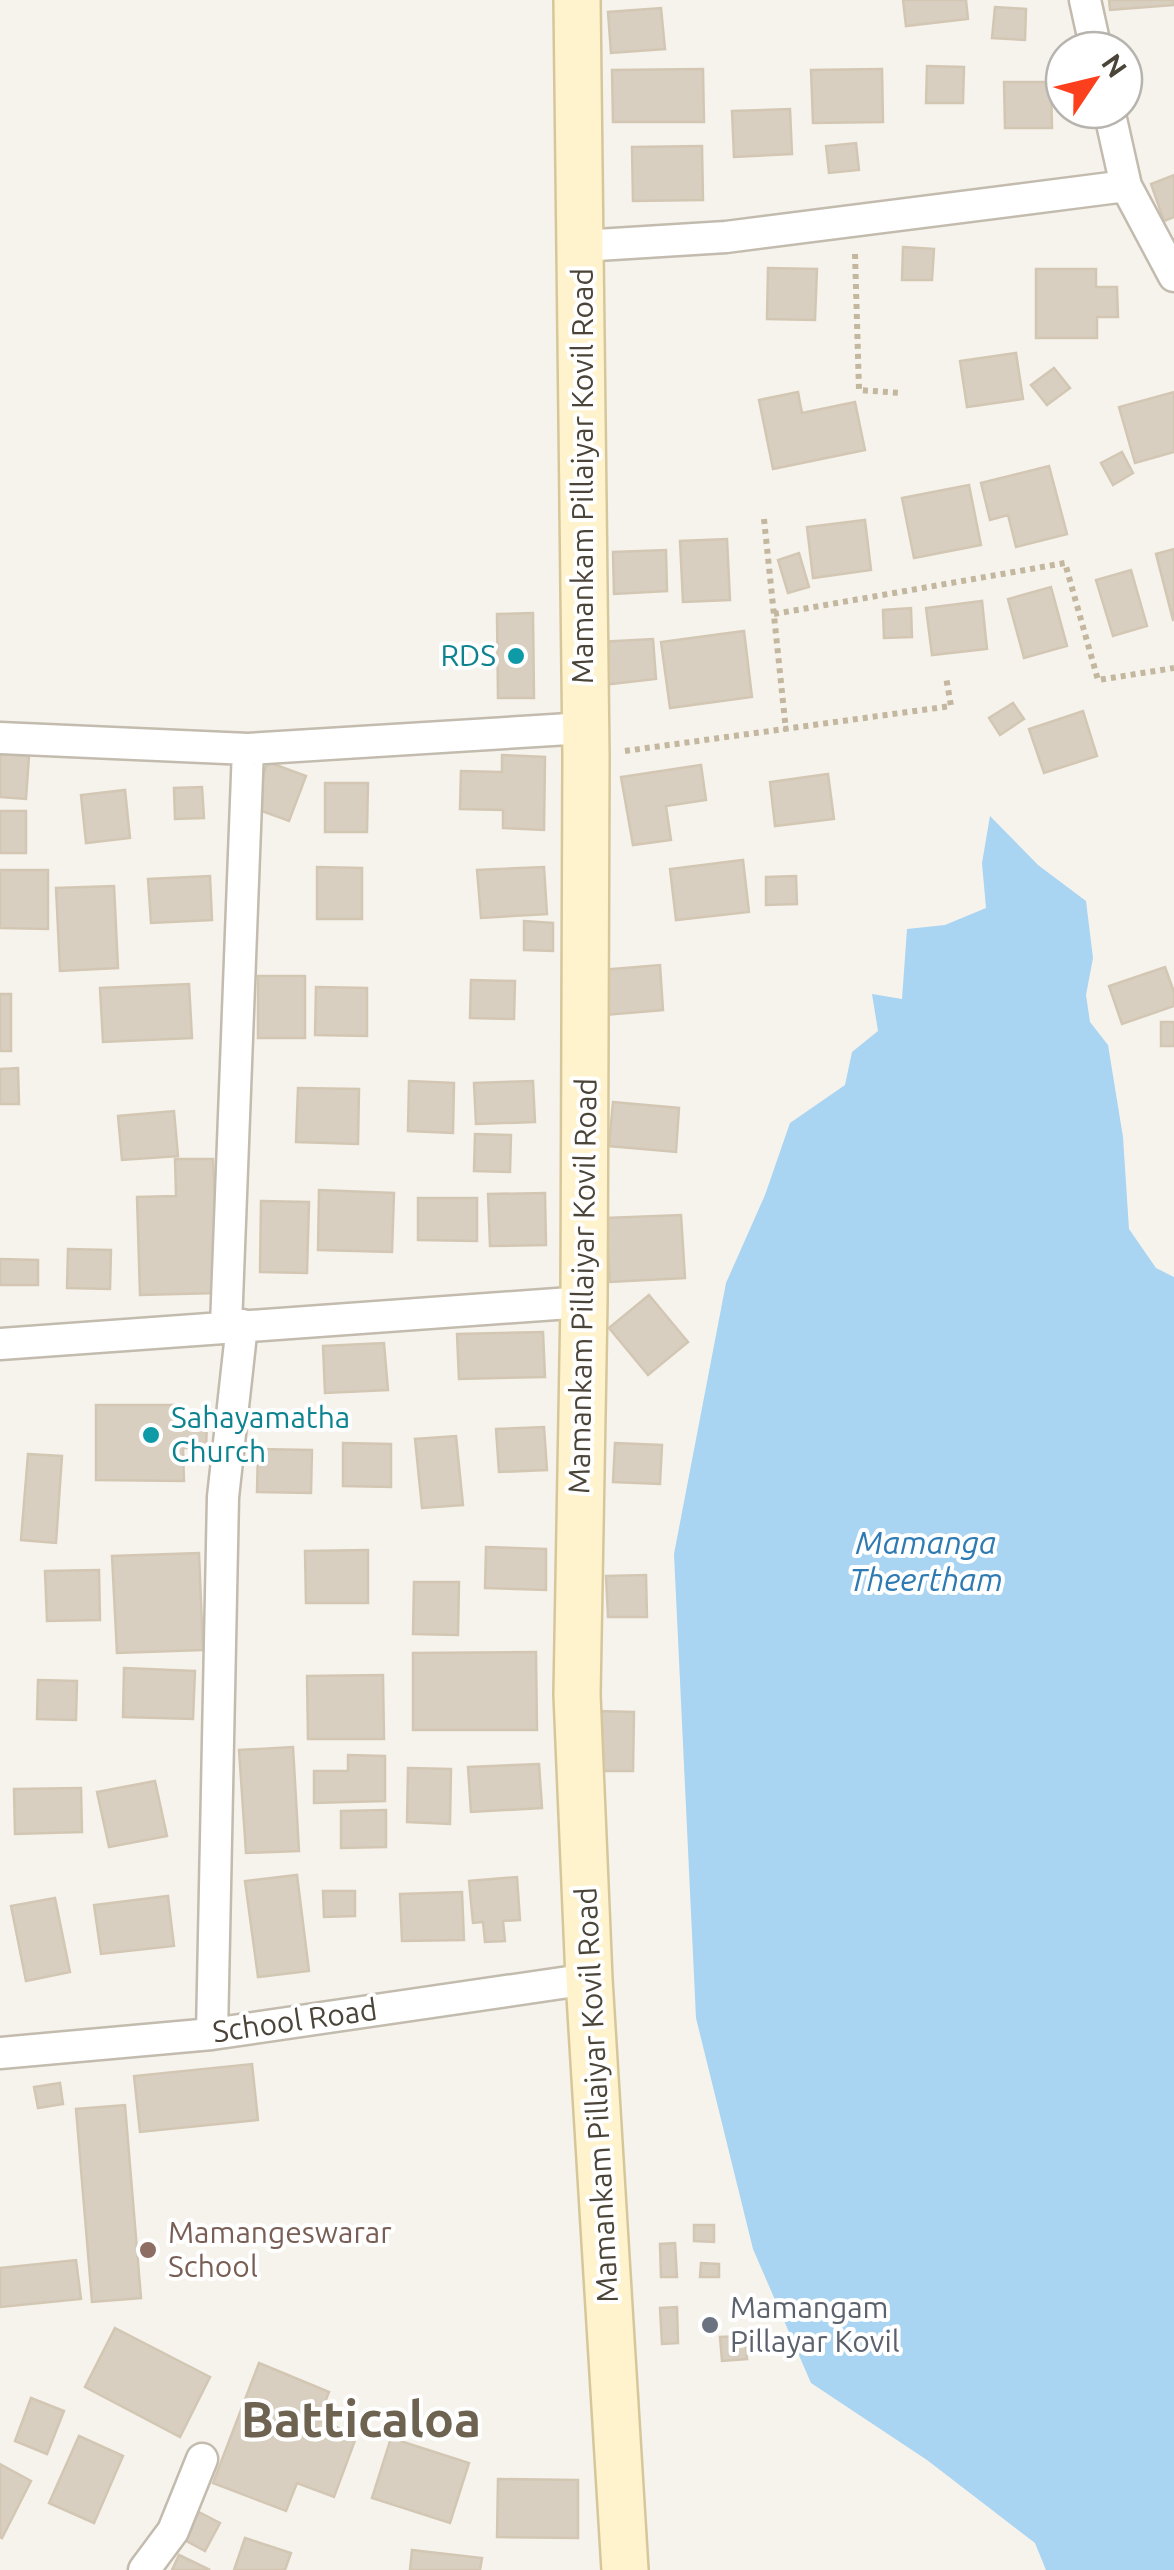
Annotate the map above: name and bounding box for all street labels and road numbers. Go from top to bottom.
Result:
street label: Mamankam Pillaiyar Kovil Road [565,268,599,684]
street label: Mamankam Pillaiyar Kovil Road [561,1078,603,1494]
street label: Mamankam Pillaiyar Kovil Road [568,1886,624,2304]
street label: School Road [210,1992,379,2048]

